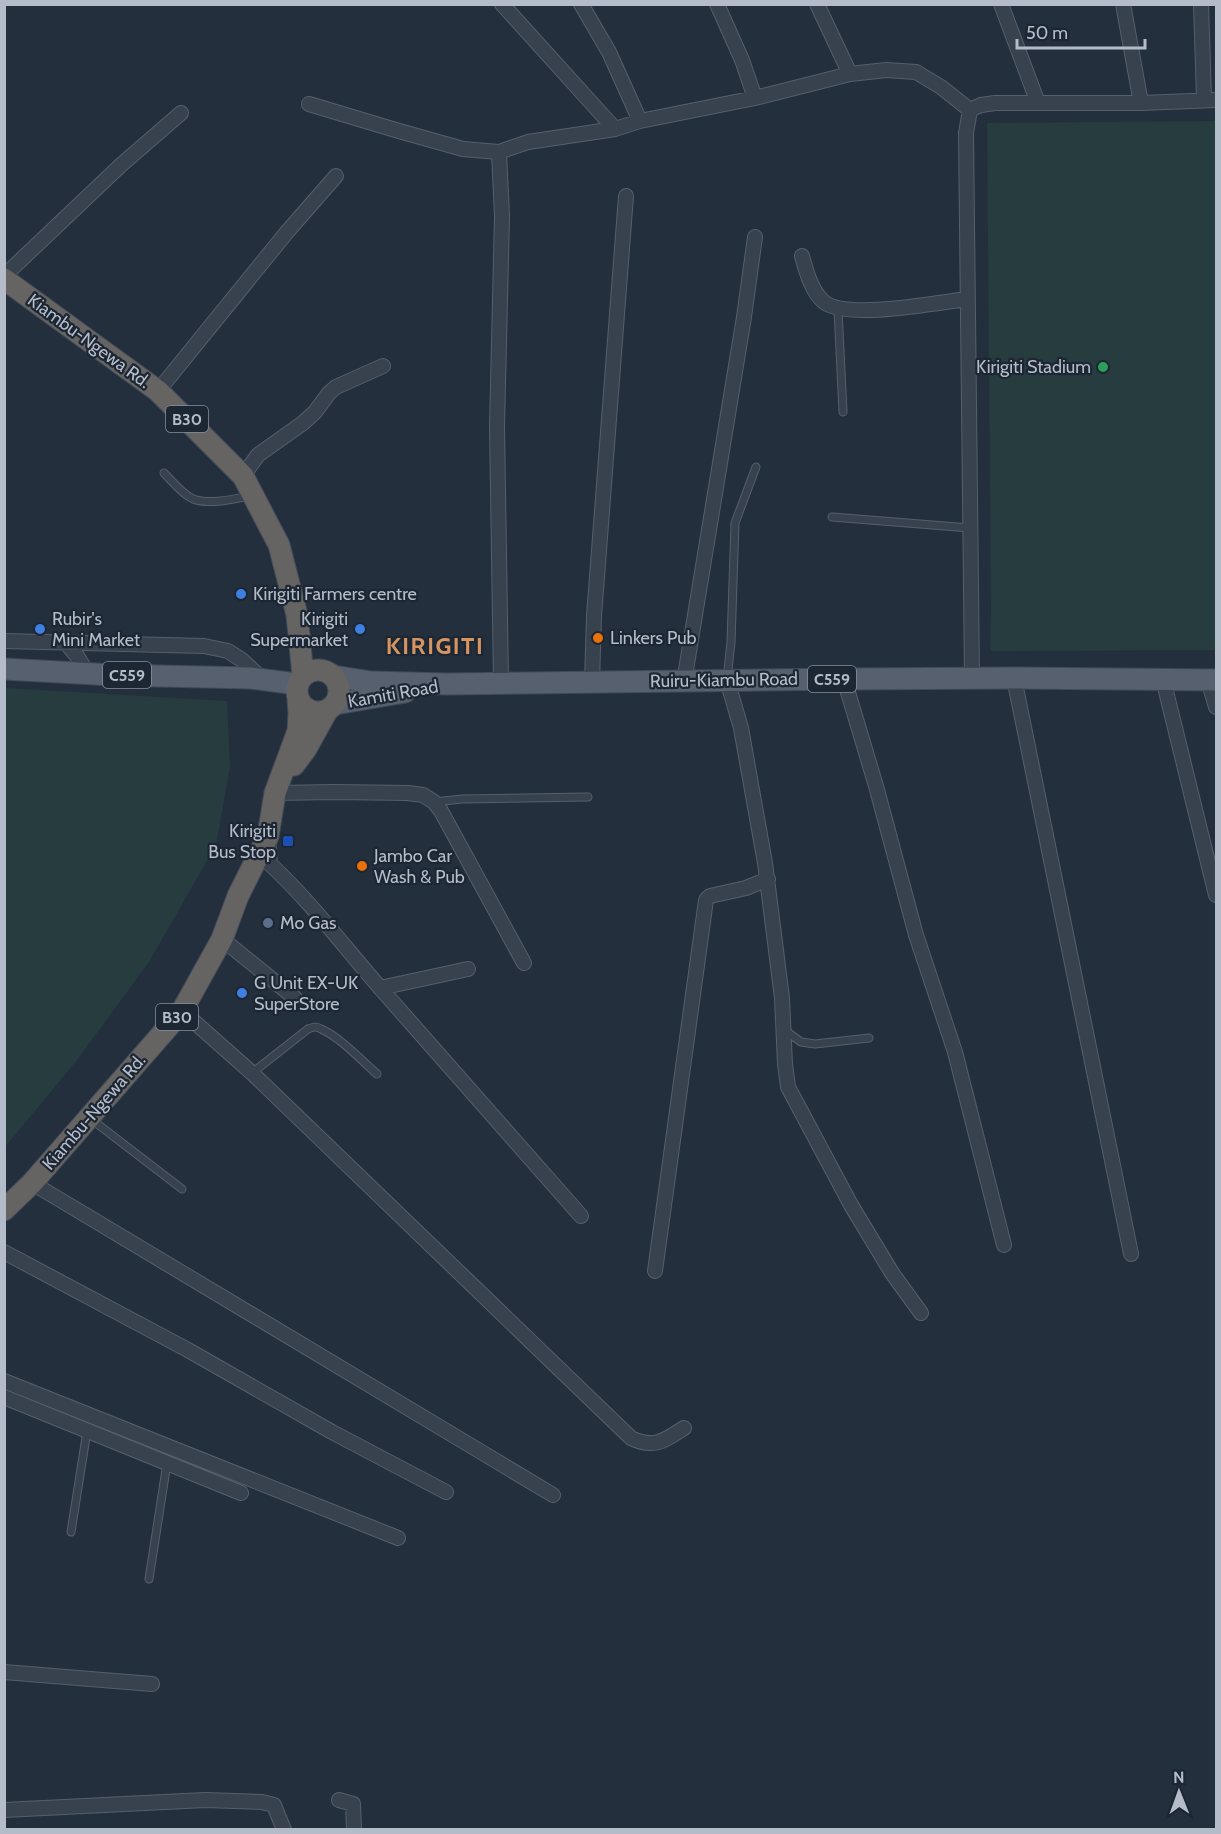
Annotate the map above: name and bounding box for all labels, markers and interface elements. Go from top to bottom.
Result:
scale bar [1017,12,1144,50]
text: 50 m [1026,22,1068,44]
street label: Kiambu-Ngewa Rd. [23,289,155,393]
place label: Kirigiti Stadium [976,356,1091,378]
marker: Kirigiti Stadium [1096,360,1110,374]
road number: B30 [166,406,208,432]
place label: Kirigiti Farmers centre [253,583,417,605]
marker: Kirigiti Farmers centre [234,587,248,601]
place label: Rubir's Mini Market [52,608,140,651]
place label: Kirigiti Supermarket [250,608,348,651]
marker: Rubir's Mini Market [33,622,47,636]
marker: Kirigiti Supermarket [353,622,367,636]
place label: Linkers Pub [610,627,697,649]
district label: KIRIGITI [386,631,484,660]
marker: Linkers Pub [591,631,605,645]
road number: C559 [103,662,151,688]
road number: C559 [808,666,856,692]
street label: Ruiru-Kiambu Road [650,668,798,692]
street label: Kamiti Road [346,675,440,713]
place label: Kirigiti Bus Stop [208,820,276,863]
marker: Kirigiti Bus Stop [281,834,295,848]
place label: Jambo Car Wash & Pub [373,845,465,888]
marker: Jambo Car Wash & Pub [355,859,369,873]
place label: Mo Gas [280,912,337,934]
marker: Mo Gas [261,916,275,930]
place label: G Unit EX-UK SuperStore [254,972,359,1015]
marker: G Unit EX-UK SuperStore [235,986,249,1000]
road number: B30 [156,1004,198,1030]
street label: Kiambu-Ngewa Rd. [38,1050,150,1174]
north arrow [1149,1762,1209,1822]
text: N [1173,1768,1185,1787]

